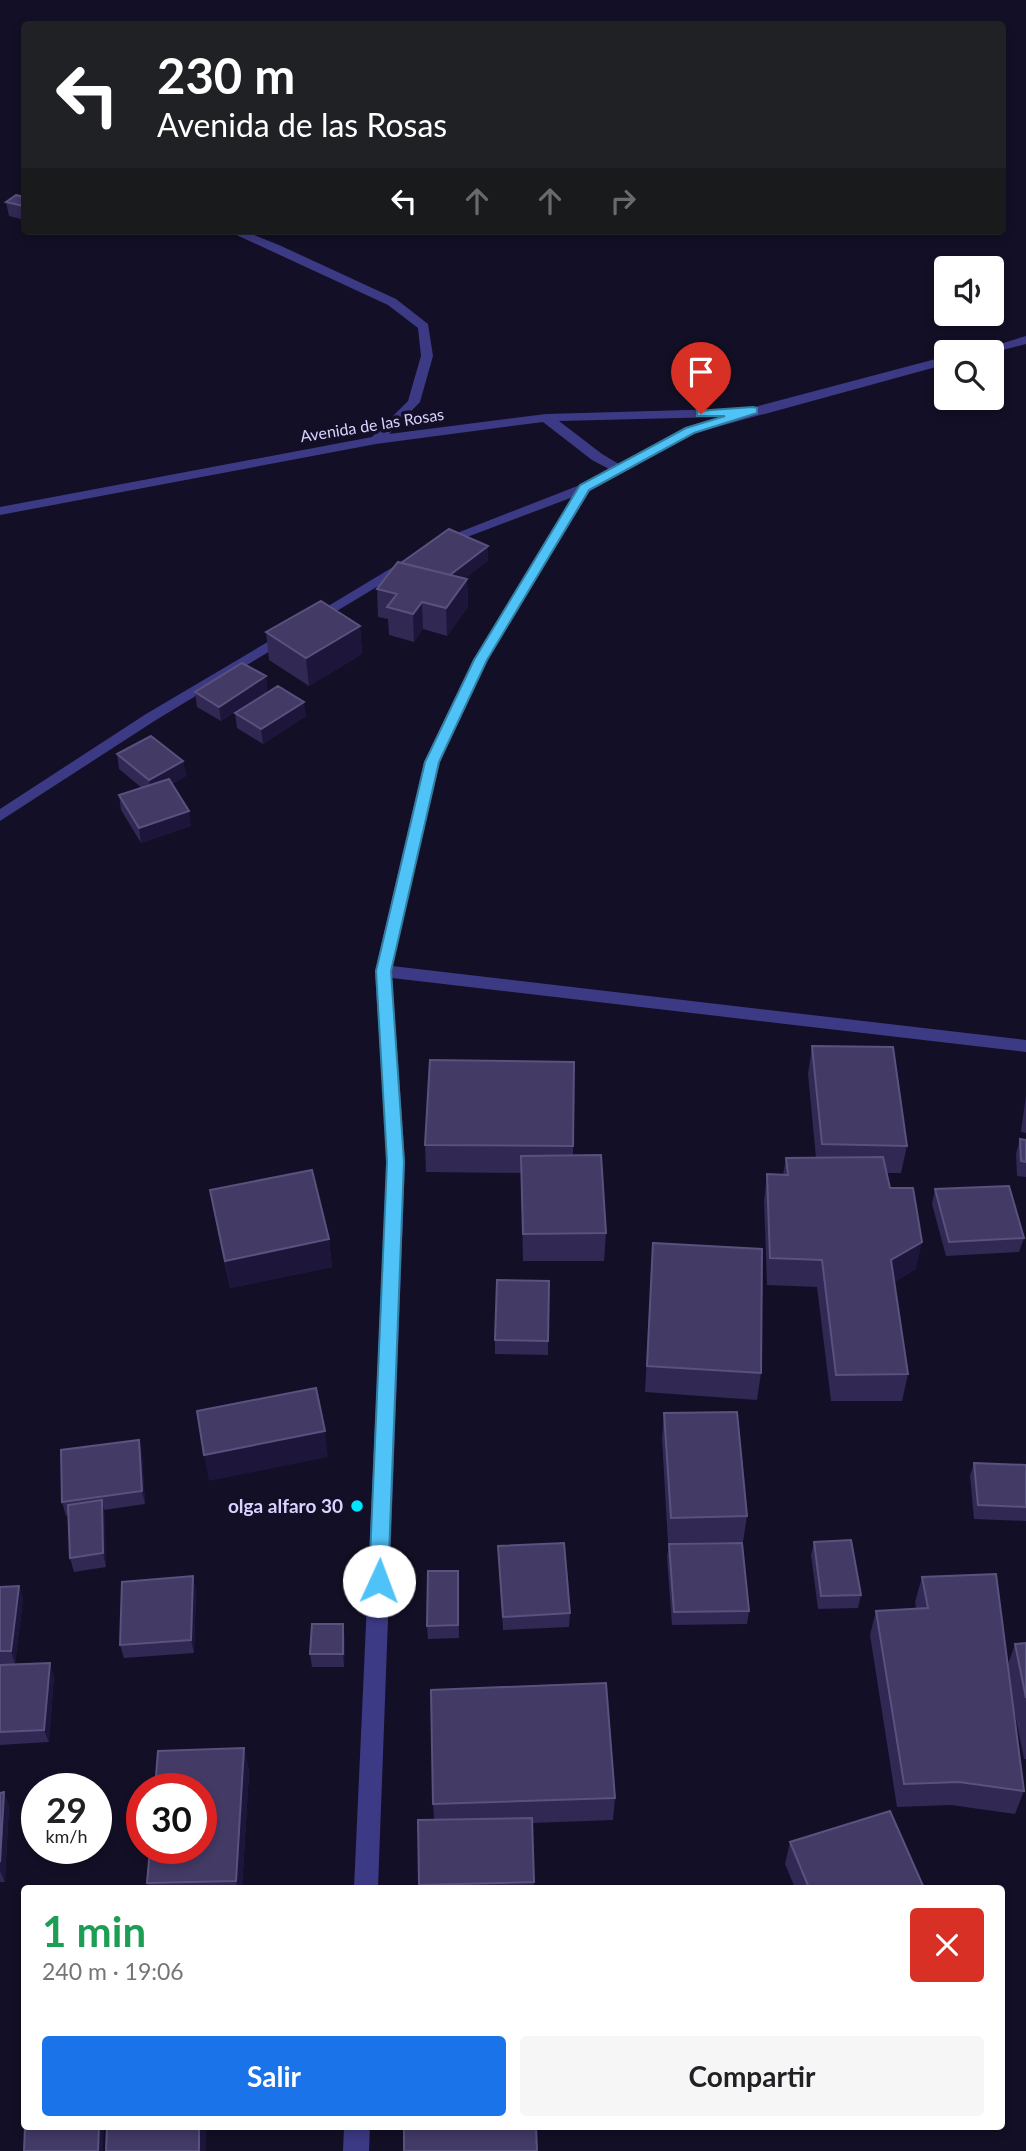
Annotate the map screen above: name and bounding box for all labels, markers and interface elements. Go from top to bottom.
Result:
text: 230 m [157,46,295,104]
icon: left [42,49,133,140]
text: Avenida de las Rosas [157,105,447,144]
icon: left [385,182,423,220]
icon: ahead [458,182,496,220]
icon: ahead [531,182,569,220]
icon: right [604,182,642,220]
map controls [934,256,1004,410]
button: sound [934,256,1004,326]
button: search [934,340,1004,410]
pin [671,342,731,414]
icon: arrive [682,353,720,391]
street label: Avenida de las Rosas [299,404,445,445]
place label: olga alfaro 30 [228,1494,343,1517]
marker: olga alfaro 30 [349,1498,365,1514]
position arrow [342,1544,416,1618]
speed limit sign: 30 [126,1773,217,1864]
text: 29 [46,1788,87,1830]
text: km/h [45,1825,88,1847]
text: 1 min [42,1906,146,1956]
button: close [910,1908,984,1982]
text: 240 m · 19:06 [42,1957,184,1985]
button: Salir [42,2036,506,2116]
button: Compartir [520,2036,984,2116]

